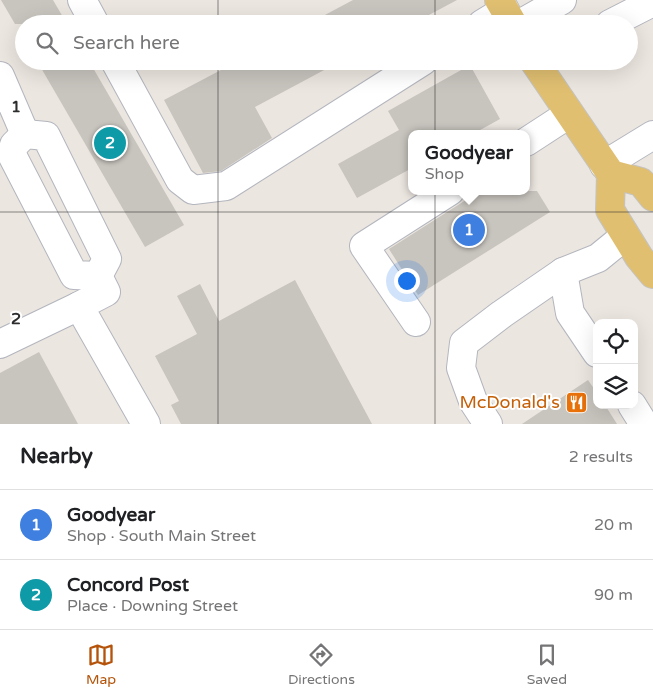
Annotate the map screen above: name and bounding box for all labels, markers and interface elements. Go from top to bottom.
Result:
search box [15,15,638,70]
icon: search [33,29,61,57]
text: Search here [73,32,180,54]
text: 1 [11,97,21,117]
pin: 2 [94,124,126,162]
popup [408,130,530,195]
text: Goodyear [425,142,513,164]
text: Shop [425,164,464,184]
pin: 1 [453,211,485,249]
your location [394,268,420,294]
text: 2 [11,309,21,329]
map controls [593,319,638,409]
button: locate [593,319,638,364]
button: layers [593,364,638,409]
restaurant icon: McDonald's [564,390,588,414]
place label: McDonald's [460,391,560,413]
text: Nearby [20,444,93,469]
text: 2 results [569,447,633,467]
text: Goodyear [67,504,155,526]
text: 1 [31,515,41,535]
text: 20 m [594,515,633,535]
text: Shop · South Main Street [67,526,256,546]
text: Concord Post [67,574,189,596]
text: 2 [31,585,41,605]
text: 90 m [594,585,633,605]
text: Place · Downing Street [67,596,238,616]
tab: Map [86,641,116,688]
tab: Directions [288,641,355,688]
tab: Saved [527,641,567,688]

